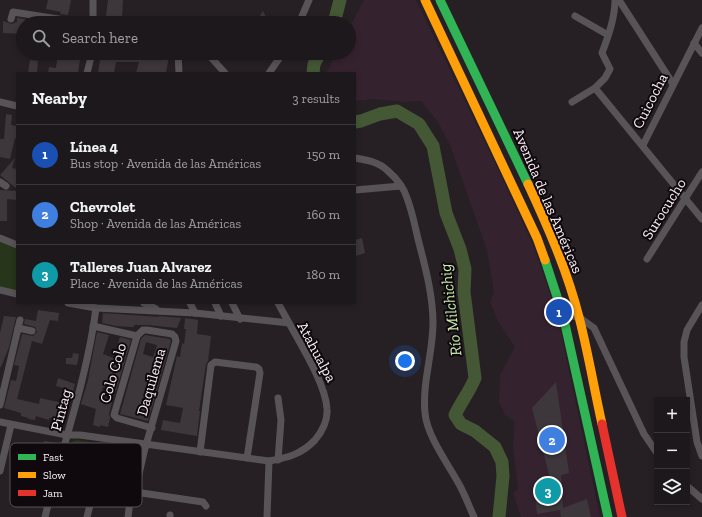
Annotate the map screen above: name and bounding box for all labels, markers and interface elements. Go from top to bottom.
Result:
search box [16,16,356,60]
icon: search [30,27,52,49]
text: Search here [62,29,138,47]
street label: Cuicocha [628,70,672,132]
text: Nearby [32,88,87,108]
text: 3 results [292,91,340,106]
street label: Avenida de las Américas [509,126,587,276]
text: Línea 4 [70,138,118,156]
text: 1 [42,147,48,162]
text: 150 m [307,147,340,162]
text: Bus stop · Avenida de las Américas [70,156,261,171]
street label: Surocucho [638,175,690,243]
text: Chevrolet [70,198,135,216]
text: 2 [42,207,48,222]
text: 160 m [306,207,340,222]
text: Shop · Avenida de las Américas [70,216,241,231]
text: Talleres Juan Alvarez [70,258,212,276]
water label: Río Milchichig [435,262,466,357]
text: 3 [42,267,48,282]
text: 180 m [306,267,340,282]
text: Place · Avenida de las Américas [70,276,242,291]
pin: 1 [546,297,572,327]
street label: Atahualpa [294,319,340,385]
street label: Colo Colo [96,341,130,405]
street label: Daquilema [133,346,169,418]
your location [395,351,415,371]
street label: Pintag [47,387,75,433]
map controls [654,397,690,505]
button: + [654,397,690,433]
pin: 2 [539,425,565,455]
button: − [654,433,690,469]
legend [10,443,142,507]
text: Fast [43,451,64,464]
text: Slow [43,469,66,482]
button: layers [654,469,690,505]
pin: 3 [535,476,561,506]
text: Jam [43,487,63,500]

